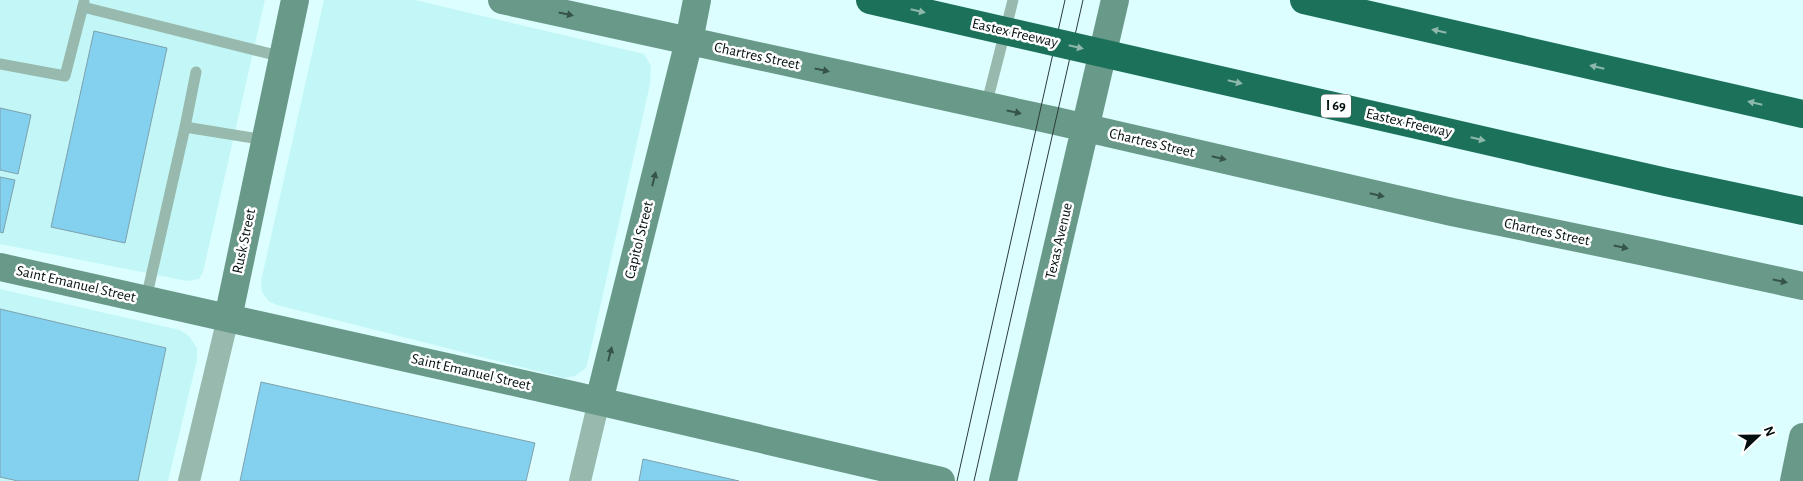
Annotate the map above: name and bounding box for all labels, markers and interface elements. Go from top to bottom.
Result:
one-way arrow [910,7,925,15]
one-way arrow [559,10,574,18]
street label: Eastex Freeway [971,16,1060,50]
one-way arrow [1431,27,1446,35]
street label: Chartres Street [713,40,801,72]
one-way arrow [1068,43,1084,51]
one-way arrow [1589,63,1605,71]
one-way arrow [814,66,829,74]
one-way arrow [1227,78,1242,86]
road number: I 69 [1321,94,1351,118]
one-way arrow [1748,99,1763,107]
street label: Eastex Freeway [1365,106,1454,140]
one-way arrow [1006,108,1021,116]
street label: Chartres Street [1108,126,1196,160]
one-way arrow [1471,135,1486,143]
one-way arrow [1211,154,1226,162]
one-way arrow [650,172,658,187]
one-way arrow [1369,191,1384,199]
street label: Capitol Street [622,199,656,280]
street label: Texas Avenue [1043,201,1075,281]
street label: Rusk Street [230,207,258,275]
street label: Chartres Street [1503,216,1591,248]
one-way arrow [1614,243,1629,251]
street label: Saint Emanuel Street [15,263,137,305]
one-way arrow [1773,277,1788,285]
one-way arrow [607,346,615,361]
street label: Saint Emanuel Street [410,351,532,393]
north arrow [1733,411,1783,461]
text: N [1761,424,1777,439]

